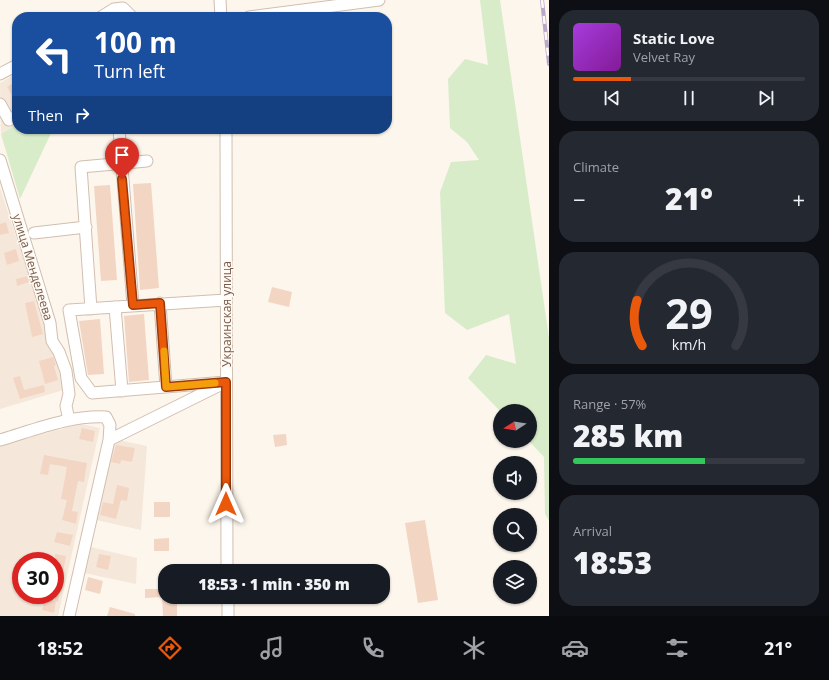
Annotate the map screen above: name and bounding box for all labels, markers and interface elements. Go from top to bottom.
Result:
text: 100 m [94,23,177,61]
icon: left [28,28,80,80]
text: Static Love [633,28,715,48]
text: Velvet Ray [633,48,695,66]
text: Turn left [94,59,165,83]
icon: previous [601,87,623,109]
icon: pause [678,87,700,109]
icon: next [755,87,777,109]
icon: right [71,104,93,126]
text: Then [28,105,63,125]
pin [105,138,139,179]
icon: arrive [111,144,133,166]
text: Climate [573,158,619,176]
text: 21° [665,178,713,219]
text: − [573,184,586,214]
text: + [792,184,805,214]
street label: улица Менделеева [9,212,57,322]
street label: Украинская улица [218,261,235,367]
text: 29 [665,285,713,341]
text: km/h [672,335,706,354]
text: Range · 57% [573,395,646,413]
north arrow [493,404,537,448]
map controls [493,404,537,604]
text: 285 km [573,415,683,456]
button: sound [493,456,537,500]
position arrow [205,483,247,525]
button: search [493,508,537,552]
text: Arrival [573,522,612,540]
text: 18:53 [573,542,652,583]
speed limit sign: 30 [12,552,64,604]
button: layers [493,560,537,604]
text: 18:53 · 1 min · 350 m [198,574,350,594]
icon: directions [156,634,184,662]
icon: music [258,634,286,662]
icon: phone [359,634,387,662]
icon: climate [460,634,488,662]
icon: car [561,634,589,662]
icon: filters [663,634,691,662]
text: 18:52 [37,636,83,660]
text: 21° [764,636,792,660]

